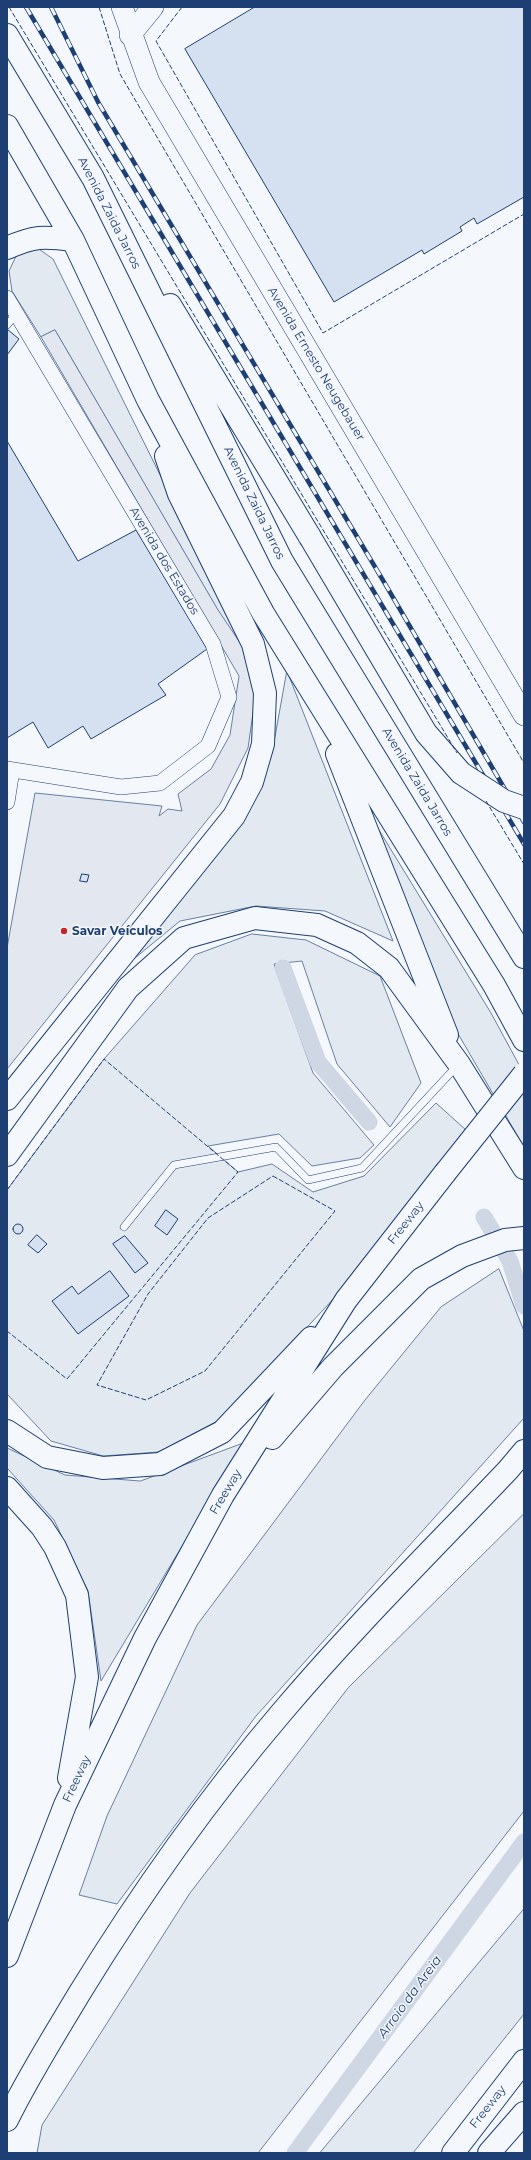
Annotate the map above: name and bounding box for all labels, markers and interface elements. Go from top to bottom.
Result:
street label: Avenida Zaida Jarros [74,155,144,271]
street label: Avenida Ernesto Neugebauer [264,285,368,443]
street label: Avenida Zaida Jarros [220,444,288,562]
street label: Avenida dos Estados [126,504,202,618]
street label: Avenida Zaida Jarros [379,725,455,839]
place label: Savar Veículos [72,924,162,938]
marker: Savar Veículos [59,926,69,936]
street label: Freeway [385,1199,427,1247]
street label: Freeway [207,1467,245,1517]
street label: Freeway [60,1753,94,1805]
water label: Arroio da Areia [375,1953,445,2041]
street label: Freeway [467,2083,509,2131]

